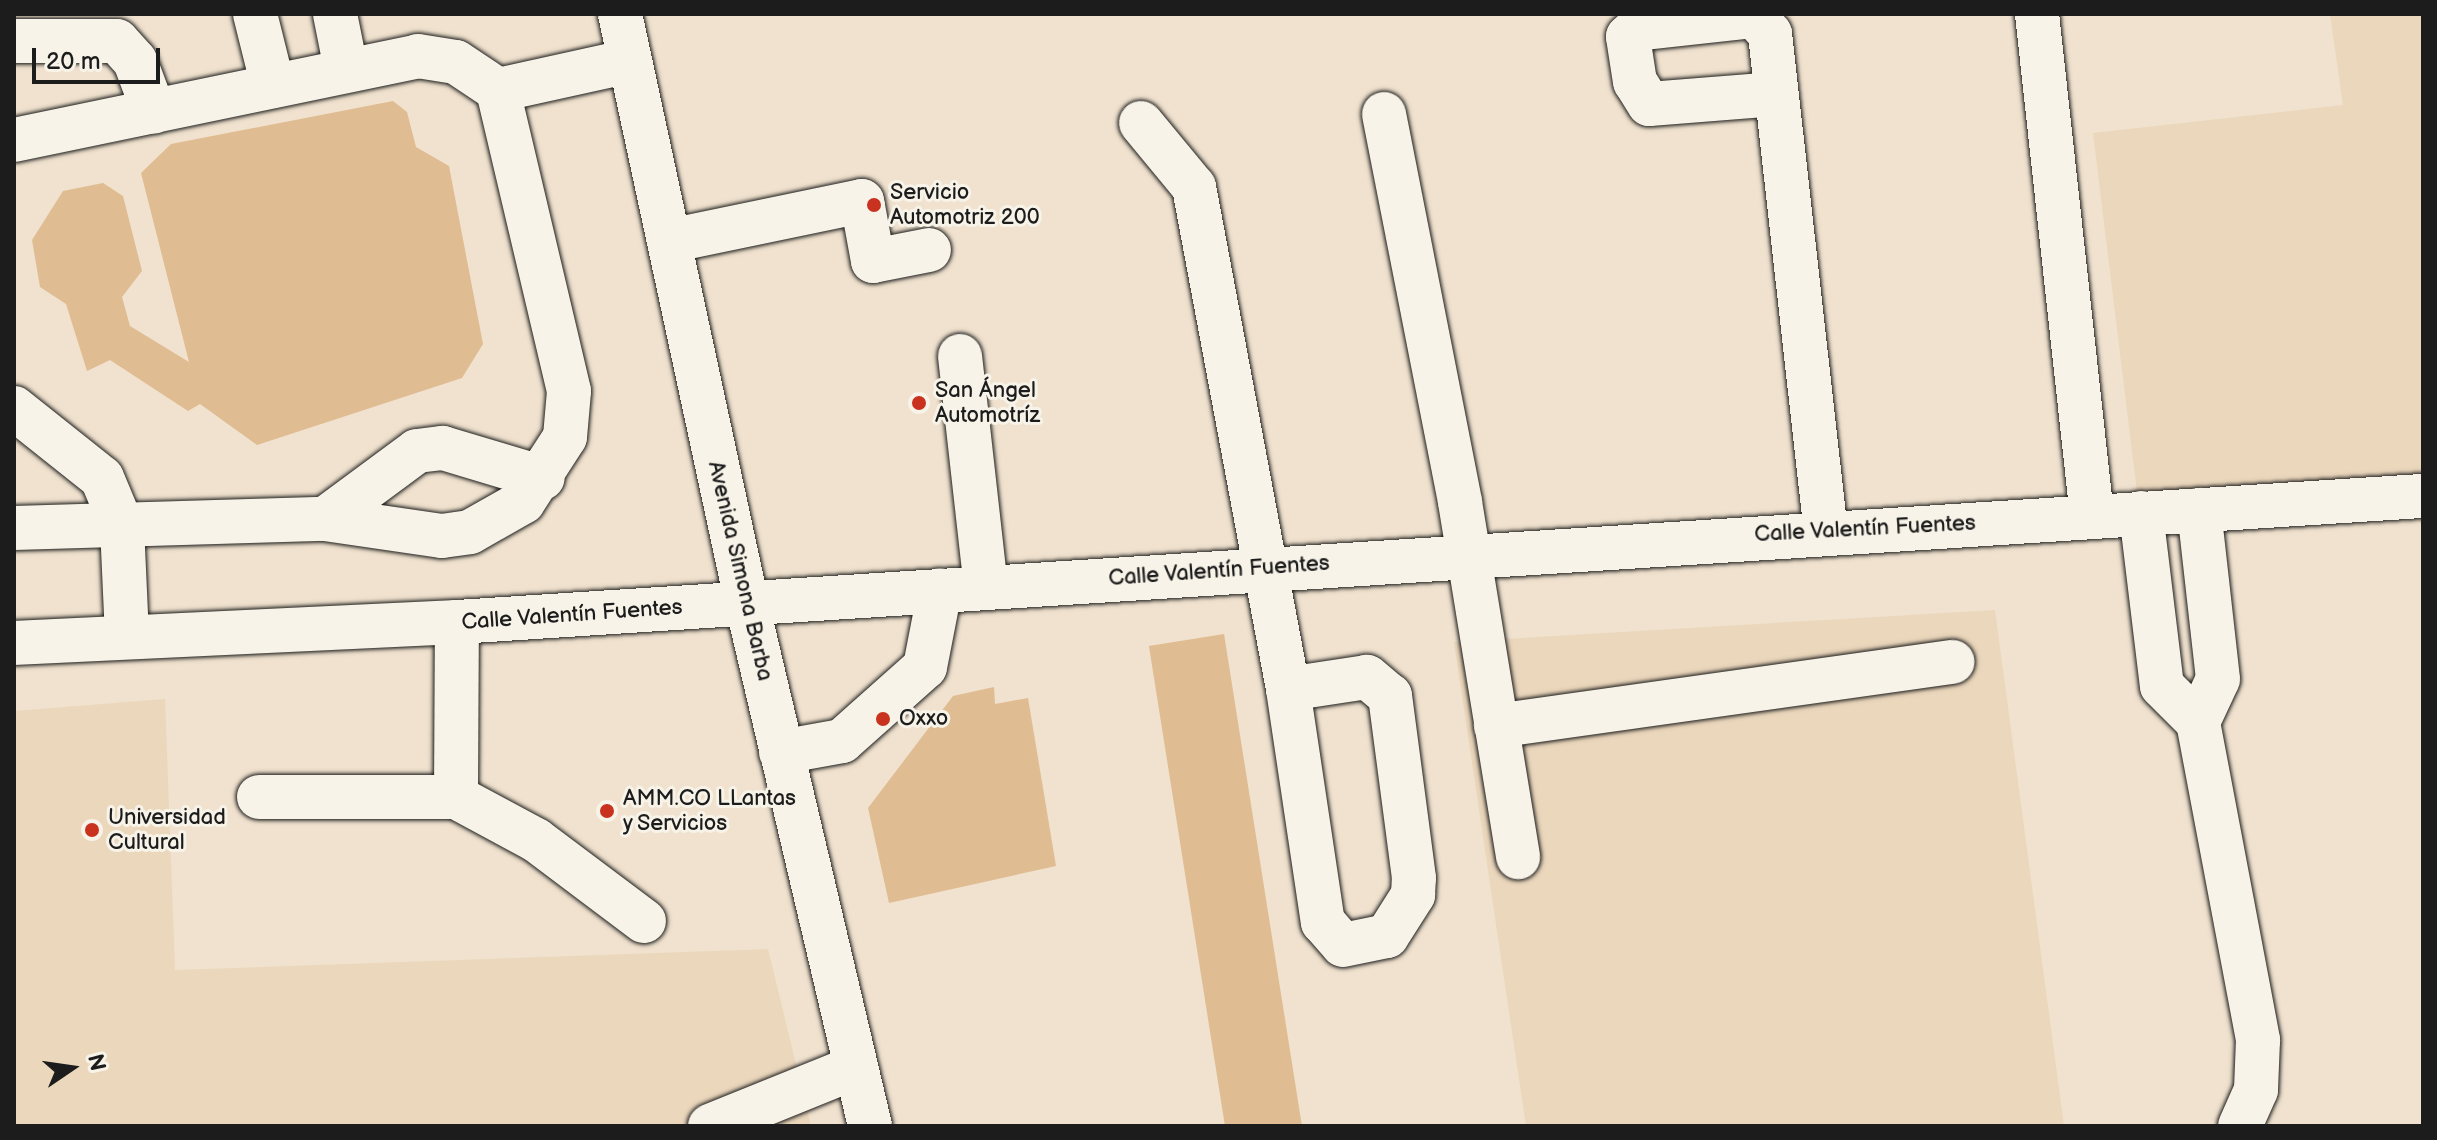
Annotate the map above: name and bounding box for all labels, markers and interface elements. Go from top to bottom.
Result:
scale bar [36,32,164,82]
text: 20 m [46,47,101,76]
place label: Servicio Automotriz 200 [890,179,1040,230]
marker: Servicio Automotriz 200 [865,196,883,214]
place label: San Ángel Automotríz [935,377,1040,428]
marker: San Ángel Automotríz [910,394,928,412]
street label: Avenida Simona Barba [702,458,778,684]
street label: Calle Valentín Fuentes [1753,510,1977,548]
street label: Calle Valentín Fuentes [1107,550,1331,592]
street label: Calle Valentín Fuentes [460,594,684,636]
place label: Oxxo [899,706,948,732]
marker: Oxxo [874,710,892,728]
place label: AMM.CO LLantas y Servicios [623,785,796,836]
marker: AMM.CO LLantas y Servicios [598,802,616,820]
place label: Universidad Cultural [108,804,226,856]
marker: Universidad Cultural [83,821,101,839]
north arrow [32,1028,112,1108]
text: N [81,1051,111,1074]

